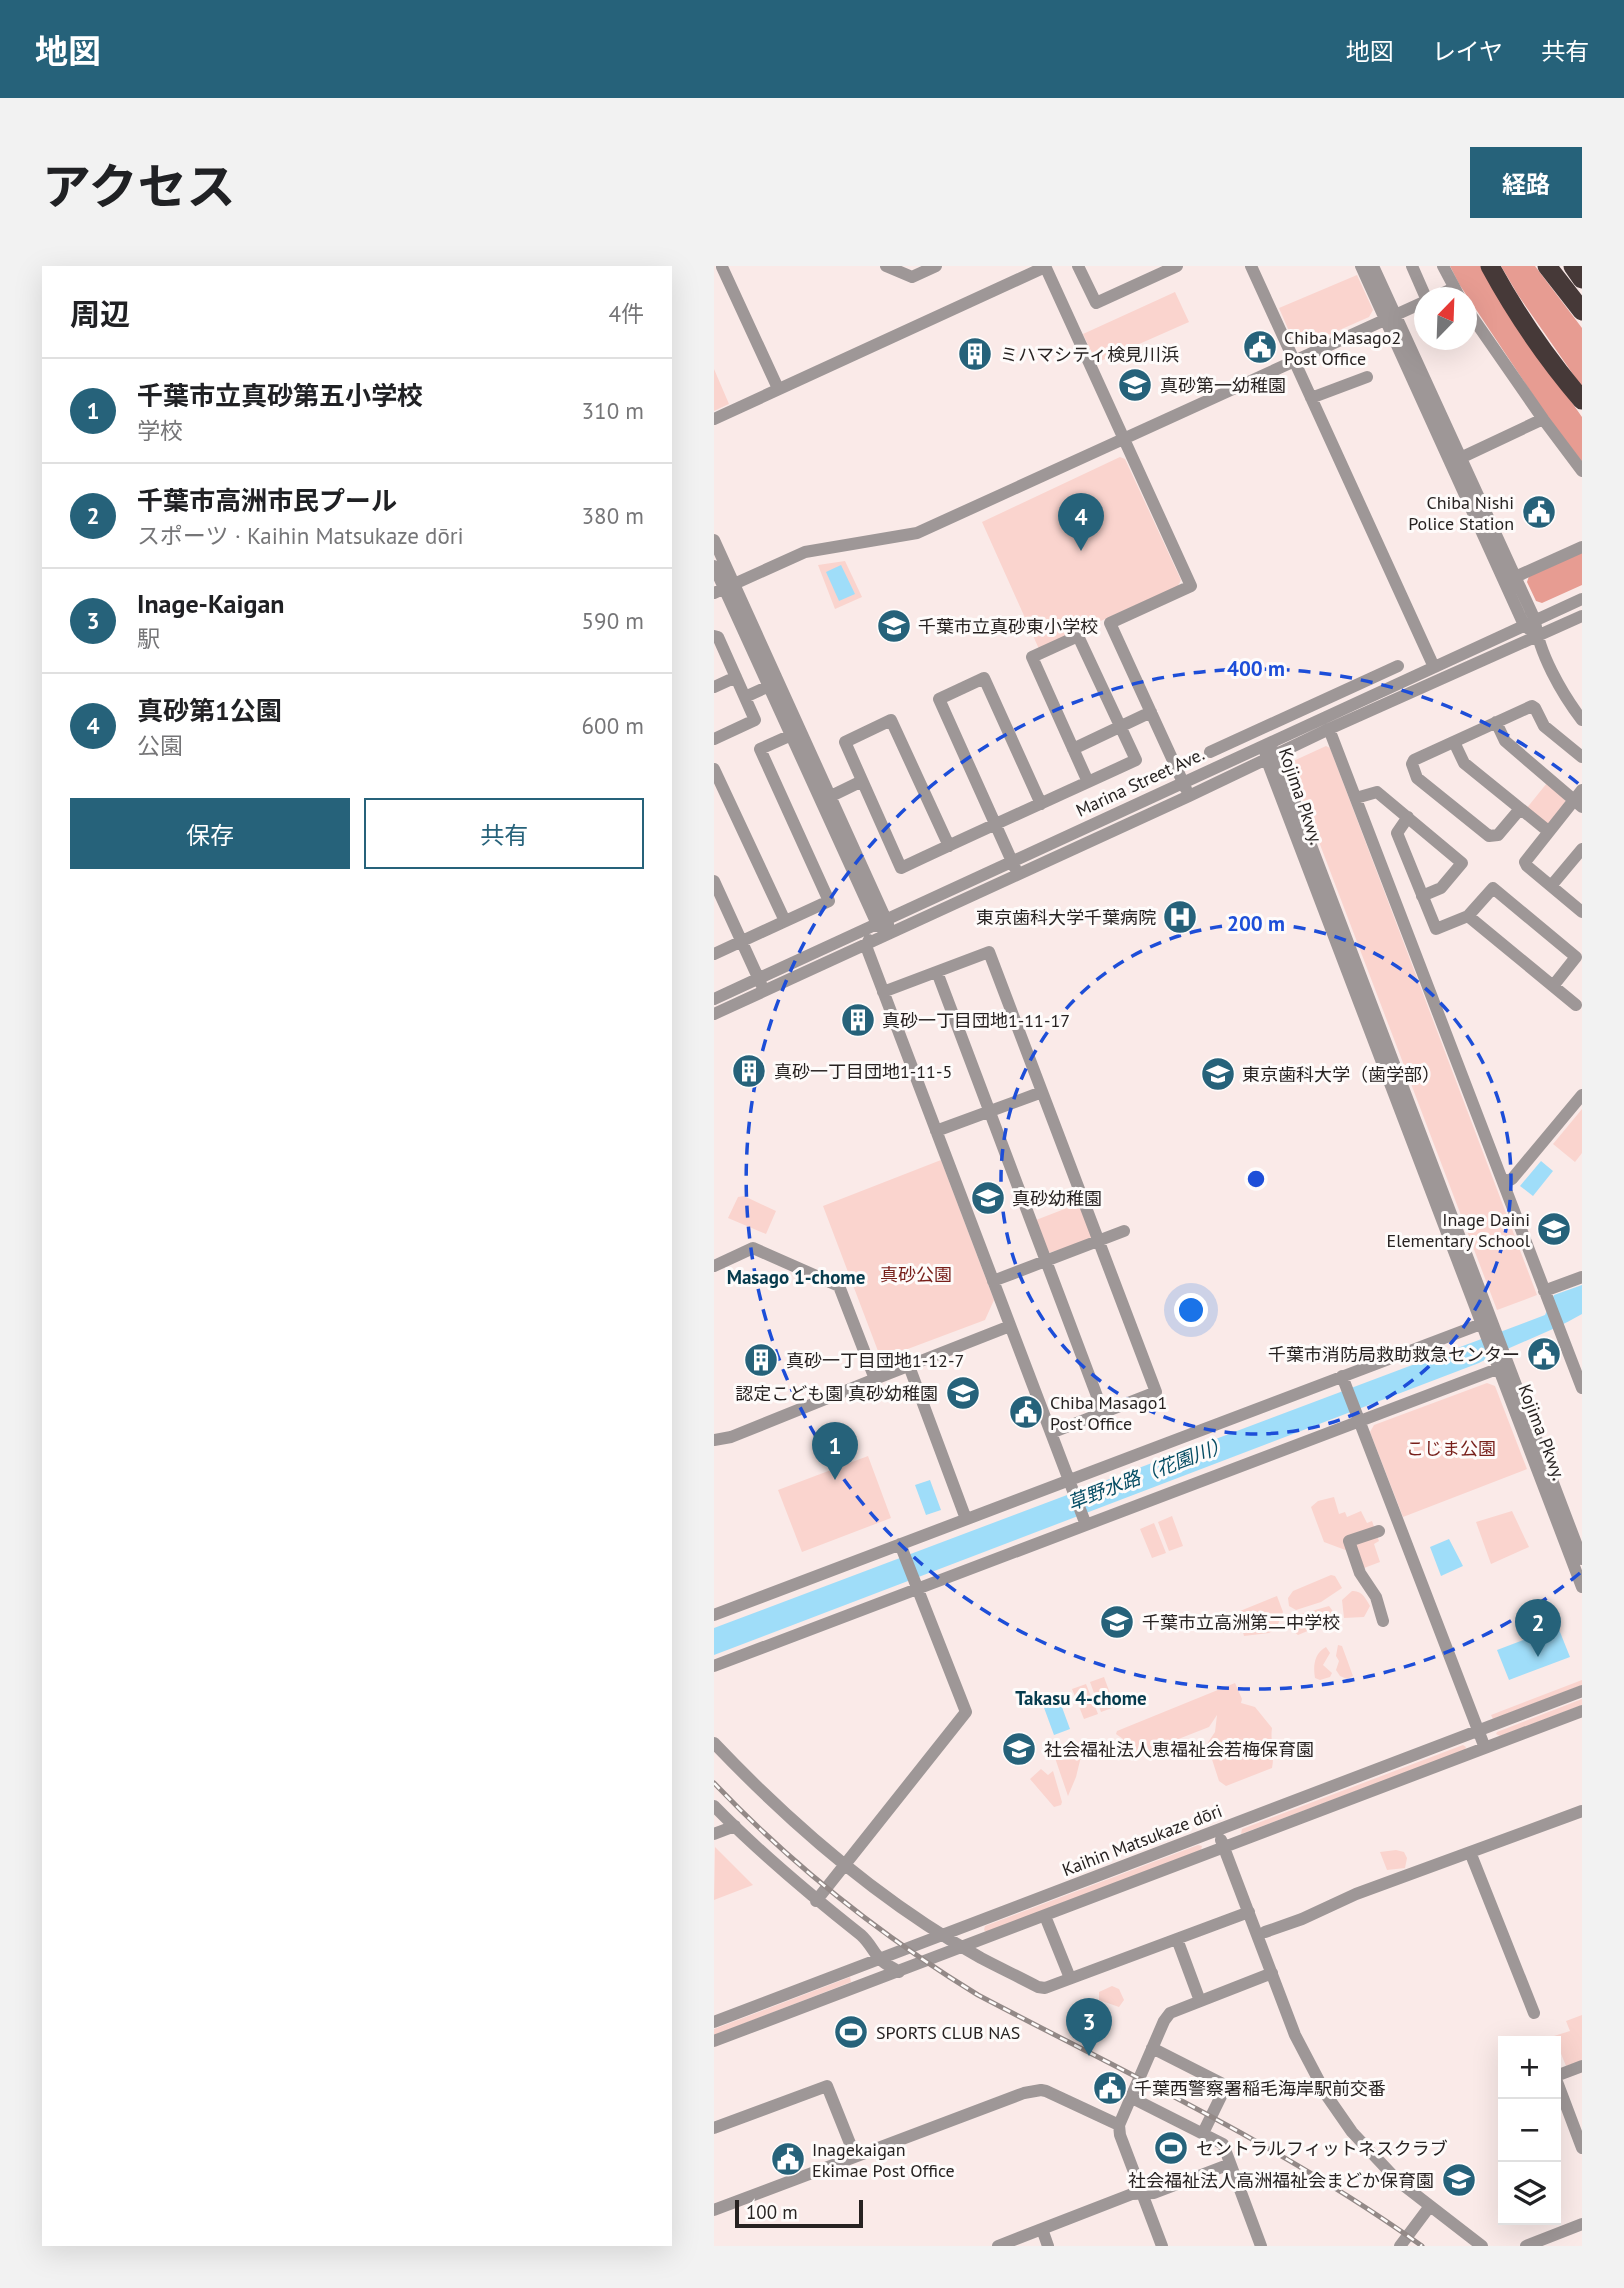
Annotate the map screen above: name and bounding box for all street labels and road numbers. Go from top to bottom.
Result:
street label: Marina Street Ave. [1072,742,1208,822]
street label: Kojima Pkwy. [1274,745,1328,847]
street label: Kojima Pkwy. [1513,1381,1571,1483]
street label: Kaihin Matsukaze dōri [1059,1799,1225,1881]

